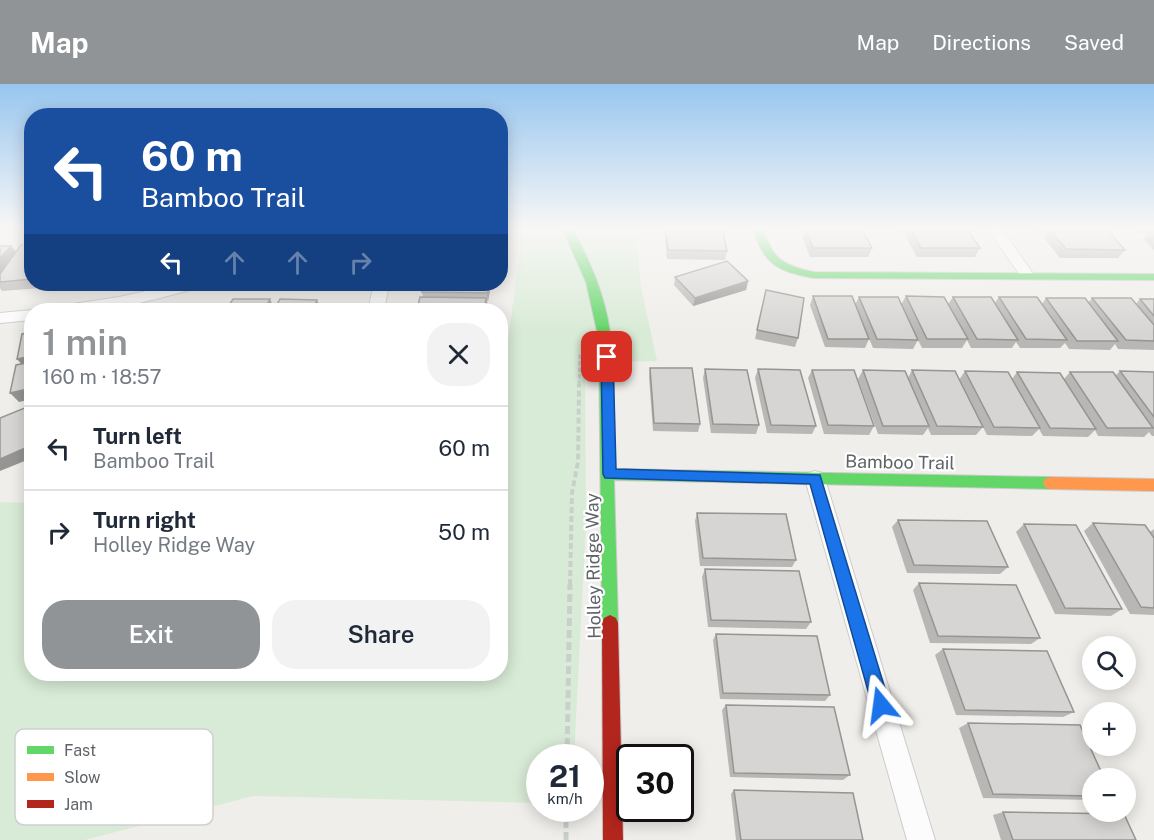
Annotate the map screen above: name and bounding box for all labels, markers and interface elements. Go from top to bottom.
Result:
text: Map [30,26,89,59]
text: Map [857,30,899,55]
text: Directions [932,30,1031,55]
text: Saved [1064,30,1124,55]
text: 60 m [141,131,243,180]
icon: left [42,132,120,210]
text: Bamboo Trail [141,181,306,213]
icon: left [155,246,188,279]
icon: ahead [218,246,251,279]
icon: ahead [281,246,314,279]
icon: right [344,246,377,279]
text: 1 min [42,321,128,363]
button: close [427,323,490,386]
pin [581,331,632,382]
icon: arrive [590,340,623,373]
text: 160 m · 18:57 [42,365,161,389]
text: Turn left [93,423,182,449]
icon: left [42,432,75,465]
text: 60 m [439,435,490,461]
text: Bamboo Trail [93,449,215,473]
street label: Bamboo Trail [845,451,955,473]
street label: Holley Ridge Way [581,493,605,639]
text: Turn right [93,507,196,533]
icon: right [42,516,75,549]
text: 50 m [438,519,490,545]
text: Holley Ridge Way [93,533,255,557]
button: Exit [42,600,260,669]
button: Share [272,600,490,669]
map controls [1082,636,1136,822]
button: search [1082,636,1136,690]
position arrow [849,673,913,737]
button: + [1082,702,1136,756]
legend [15,729,213,825]
text: Fast [64,741,96,760]
speed limit sign: 30 [616,744,694,822]
text: 21 [549,758,581,794]
text: Slow [64,768,101,787]
button: − [1082,768,1136,822]
text: km/h [547,790,583,807]
text: Jam [64,795,93,814]

